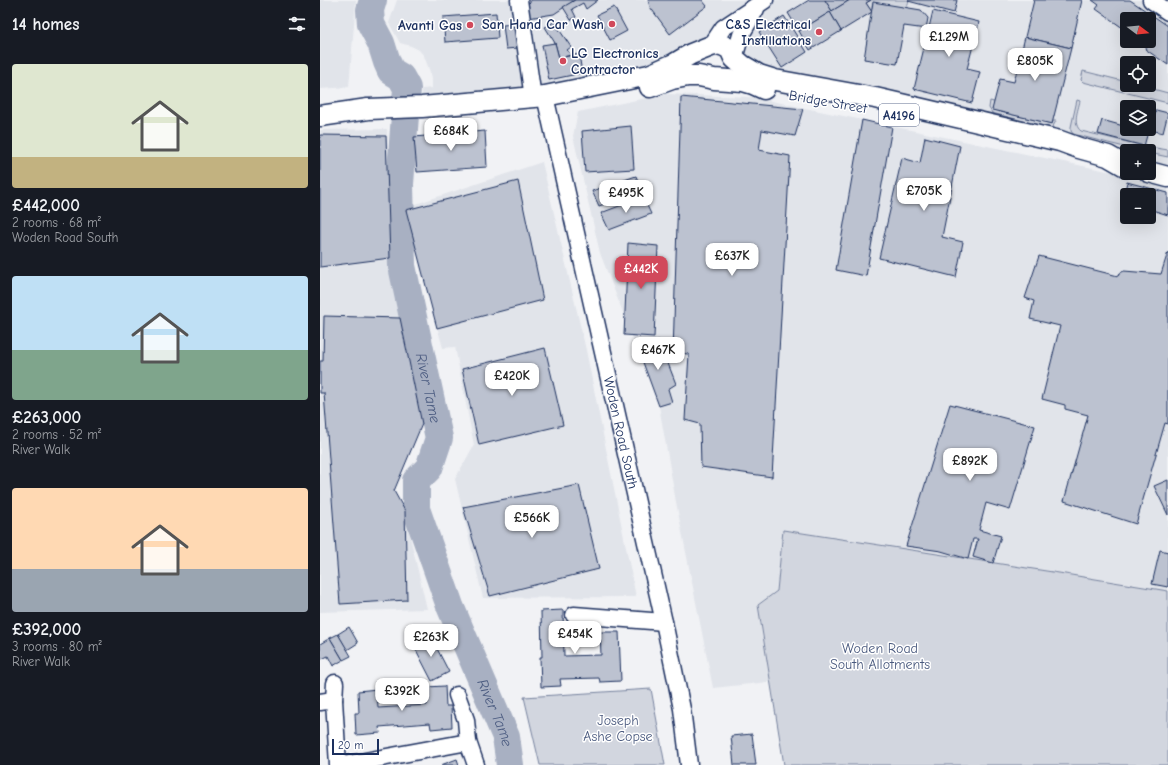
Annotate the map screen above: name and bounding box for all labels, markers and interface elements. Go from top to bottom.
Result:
north arrow [1120,12,1156,48]
map controls [1120,12,1156,224]
icon: filters [286,13,308,35]
text: 14 homes [12,15,79,34]
place label: San Hand Car Wash [482,16,604,33]
place label: C&S Electrical Instillations [726,16,811,49]
place label: Avanti Gas [398,17,462,34]
marker: San Hand Car Wash [607,19,617,29]
marker: Avanti Gas [465,20,475,30]
pin: £1.29M [916,24,982,58]
marker: C&S Electrical Instillations [814,27,824,37]
text: £1.29M [929,29,969,44]
place label: LG Electronics Contractor [571,45,658,78]
pin: £805K [1007,48,1063,82]
text: £805K [1017,53,1053,68]
marker: LG Electronics Contractor [558,56,568,66]
button: locate [1120,56,1156,92]
street label: Bridge Street [788,87,869,117]
icon: home [124,90,196,162]
button: layers [1120,100,1156,136]
road number: A4196 [879,104,919,126]
pin: £684K [423,118,479,152]
text: £684K [433,123,469,138]
button: + [1120,144,1156,180]
pin: £705K [896,178,952,212]
pin: £495K [598,180,654,214]
text: £705K [906,183,942,198]
text: £495K [608,185,644,200]
button: − [1120,188,1156,224]
text: £442,000 [12,196,80,215]
text: 2 rooms · 68 m² [12,215,101,230]
text: Woden Road South [12,230,118,245]
pin: £637K [704,243,760,277]
text: £637K [715,248,749,263]
pin: £442K [613,256,669,290]
text: £442K [624,261,658,276]
icon: home [124,302,196,374]
pin: £467K [630,337,686,371]
text: £467K [641,342,675,357]
water label: River Tame [412,351,445,425]
pin: £420K [484,363,540,397]
text: £420K [494,368,530,383]
street label: Woden Road South [600,375,642,490]
text: £263,000 [12,408,81,427]
text: 2 rooms · 52 m² [12,427,101,442]
text: River Walk [12,442,70,457]
pin: £892K [942,448,998,482]
text: £892K [952,453,988,468]
pin: £566K [504,505,560,539]
text: £566K [514,510,550,525]
icon: home [124,514,196,586]
text: £392,000 [12,620,81,639]
pin: £454K [547,621,603,655]
pin: £263K [403,624,459,658]
text: £454K [558,626,592,641]
text: £263K [413,629,449,644]
text: 3 rooms · 80 m² [12,639,102,654]
park label: Woden Road South Allotments [830,640,930,673]
text: River Walk [12,654,70,669]
water label: River Tame [473,676,516,748]
pin: £392K [374,678,430,712]
text: £392K [384,683,420,698]
park label: Joseph Ashe Copse [583,712,653,745]
scale bar [332,737,379,756]
text: 20 m [338,739,363,752]

